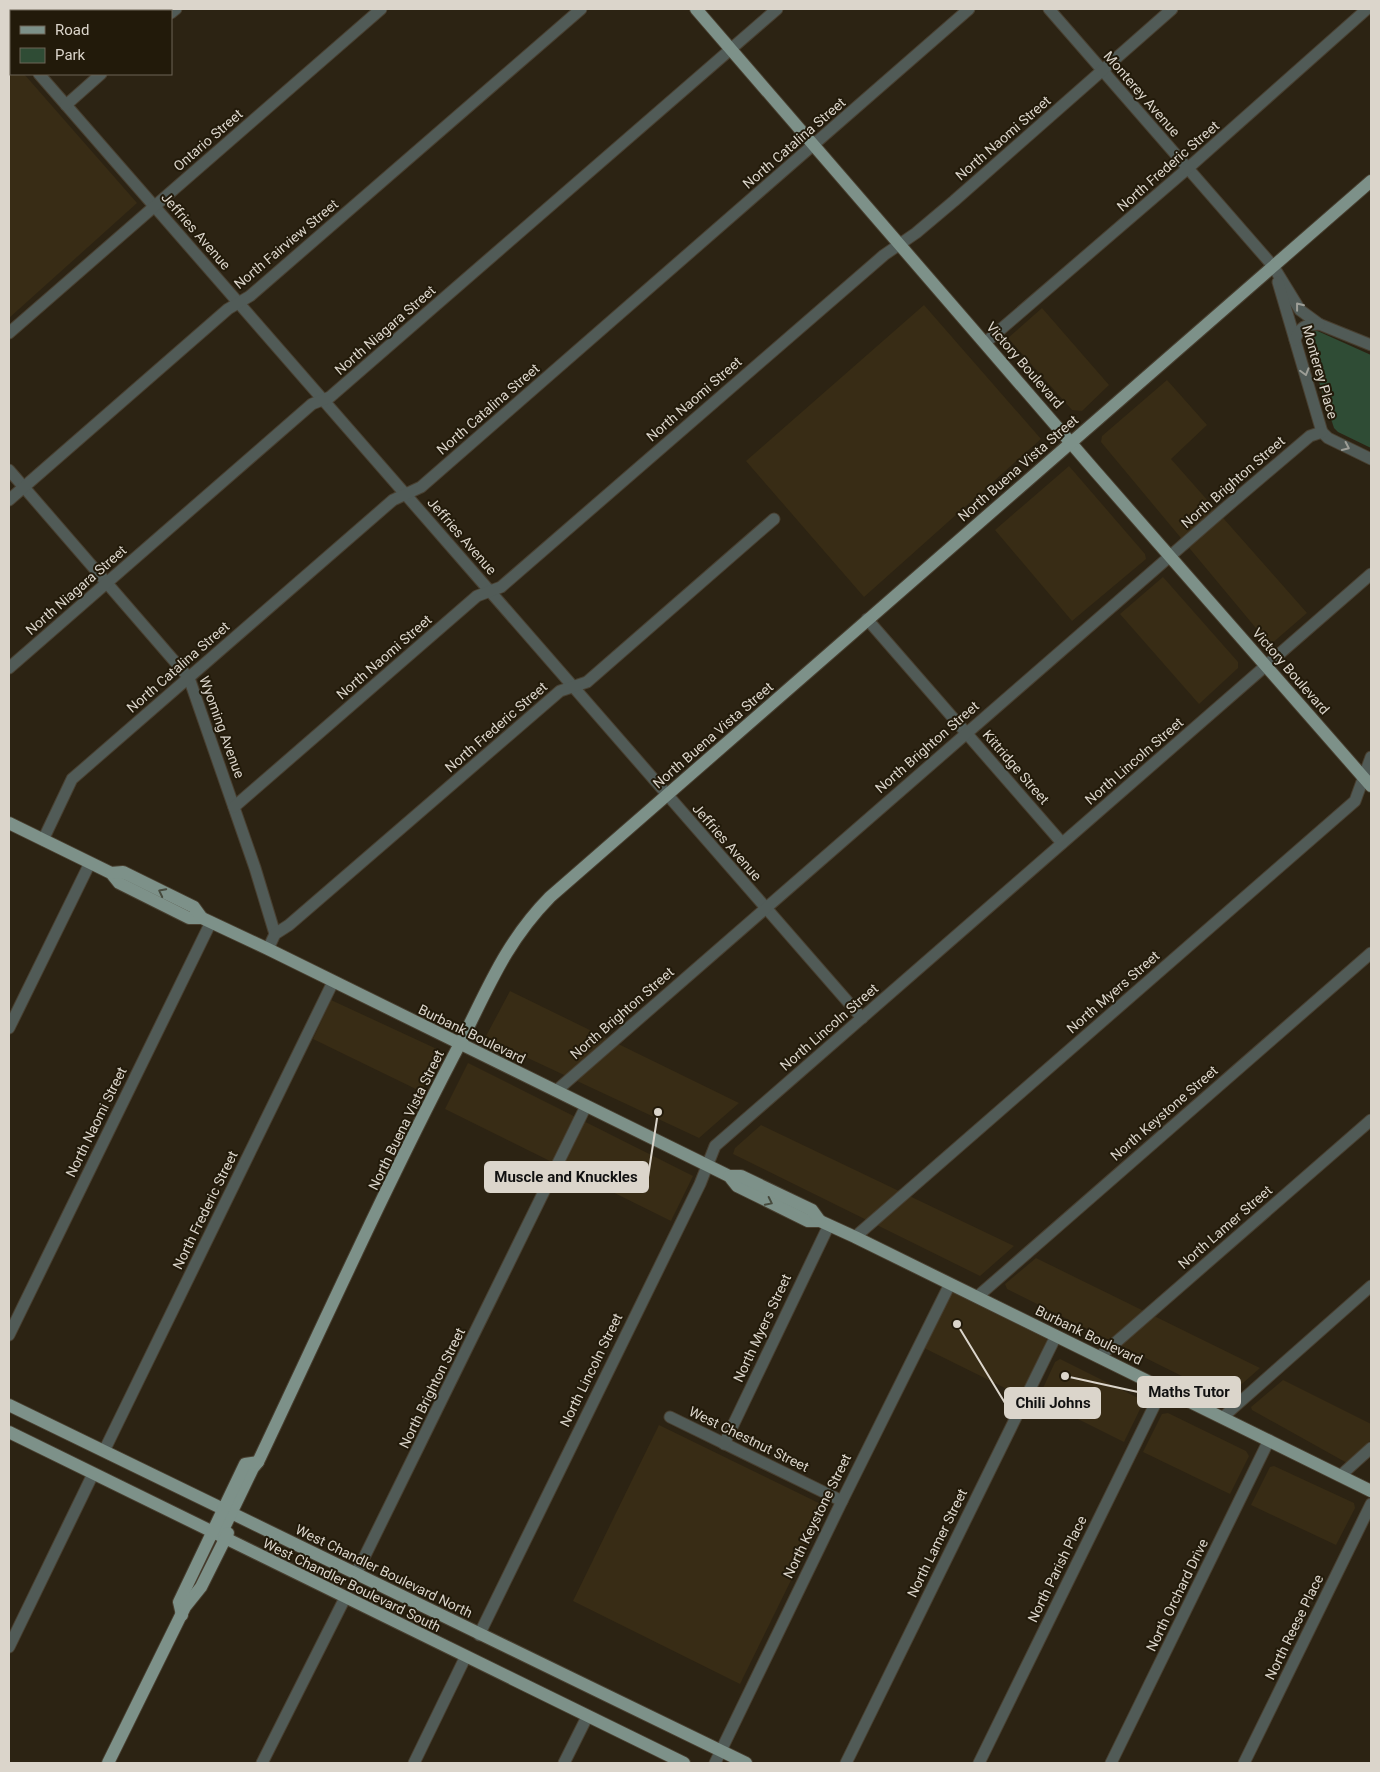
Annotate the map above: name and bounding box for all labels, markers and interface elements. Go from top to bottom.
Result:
legend [10,10,172,75]
text: Road [55,21,89,39]
text: Park [55,46,86,64]
street label: Monterey Avenue [1101,48,1183,140]
street label: North Naomi Street [952,92,1054,184]
street label: North Catalina Street [740,94,849,192]
street label: Ontario Street [170,105,246,174]
street label: North Frederic Street [1114,117,1222,215]
street label: Jeffries Avenue [158,189,234,273]
street label: North Fairview Street [231,196,342,292]
street label: North Niagara Street [332,282,439,378]
one-way arrow [1296,303,1304,312]
street label: Victory Boulevard [983,319,1067,411]
street label: Monterey Place [1299,323,1341,421]
street label: North Naomi Street [643,353,745,445]
street label: North Catalina Street [434,360,543,458]
one-way arrow [1299,368,1309,376]
street label: North Buena Vista Street [955,411,1082,524]
street label: North Brighton Street [1178,432,1288,531]
one-way arrow [1340,440,1349,450]
street label: Jeffries Avenue [424,494,500,578]
street label: North Niagara Street [23,542,130,638]
street label: North Naomi Street [333,611,435,703]
street label: North Catalina Street [124,618,233,716]
street label: Victory Boulevard [1249,625,1333,717]
street label: Wyoming Avenue [196,674,248,780]
street label: North Frederic Street [442,678,550,776]
street label: North Buena Vista Street [650,678,777,791]
street label: North Brighton Street [872,697,982,796]
street label: North Lincoln Street [1082,714,1186,808]
street label: Kittridge Street [979,727,1053,808]
street label: Jeffries Avenue [689,800,765,884]
one-way arrow [159,888,168,898]
street label: North Myers Street [1063,947,1163,1037]
street label: North Brighton Street [567,963,677,1062]
street label: North Lincoln Street [777,980,881,1074]
street label: Burbank Boulevard [416,1001,528,1067]
street label: North Buena Vista Street [365,1047,447,1193]
street label: North Keystone Street [1107,1062,1221,1164]
street label: North Naomi Street [62,1064,130,1180]
street label: North Frederic Street [169,1148,241,1272]
callout: Muscle and Knuckles [485,1162,648,1192]
text: Muscle and Knuckles [494,1168,638,1186]
street label: North Lamer Street [1175,1182,1275,1272]
one-way arrow [764,1196,773,1206]
street label: North Myers Street [730,1271,794,1385]
street label: Burbank Boulevard [1033,1302,1145,1368]
street label: North Lincoln Street [557,1310,626,1429]
street label: North Brighton Street [396,1325,468,1451]
callout: Maths Tutor [1138,1377,1240,1407]
text: Maths Tutor [1148,1383,1230,1401]
callout: Chili Johns [1005,1388,1100,1418]
text: Chili Johns [1015,1394,1091,1412]
street label: West Chestnut Street [686,1403,812,1475]
street label: North Keystone Street [780,1451,854,1581]
street label: North Lamer Street [904,1486,970,1600]
street label: North Parish Place [1024,1513,1090,1625]
street label: West Chandler Boulevard North [293,1521,475,1621]
street label: West Chandler Boulevard South [261,1535,443,1635]
street label: North Orchard Drive [1143,1536,1211,1654]
street label: North Reese Place [1262,1572,1326,1682]

